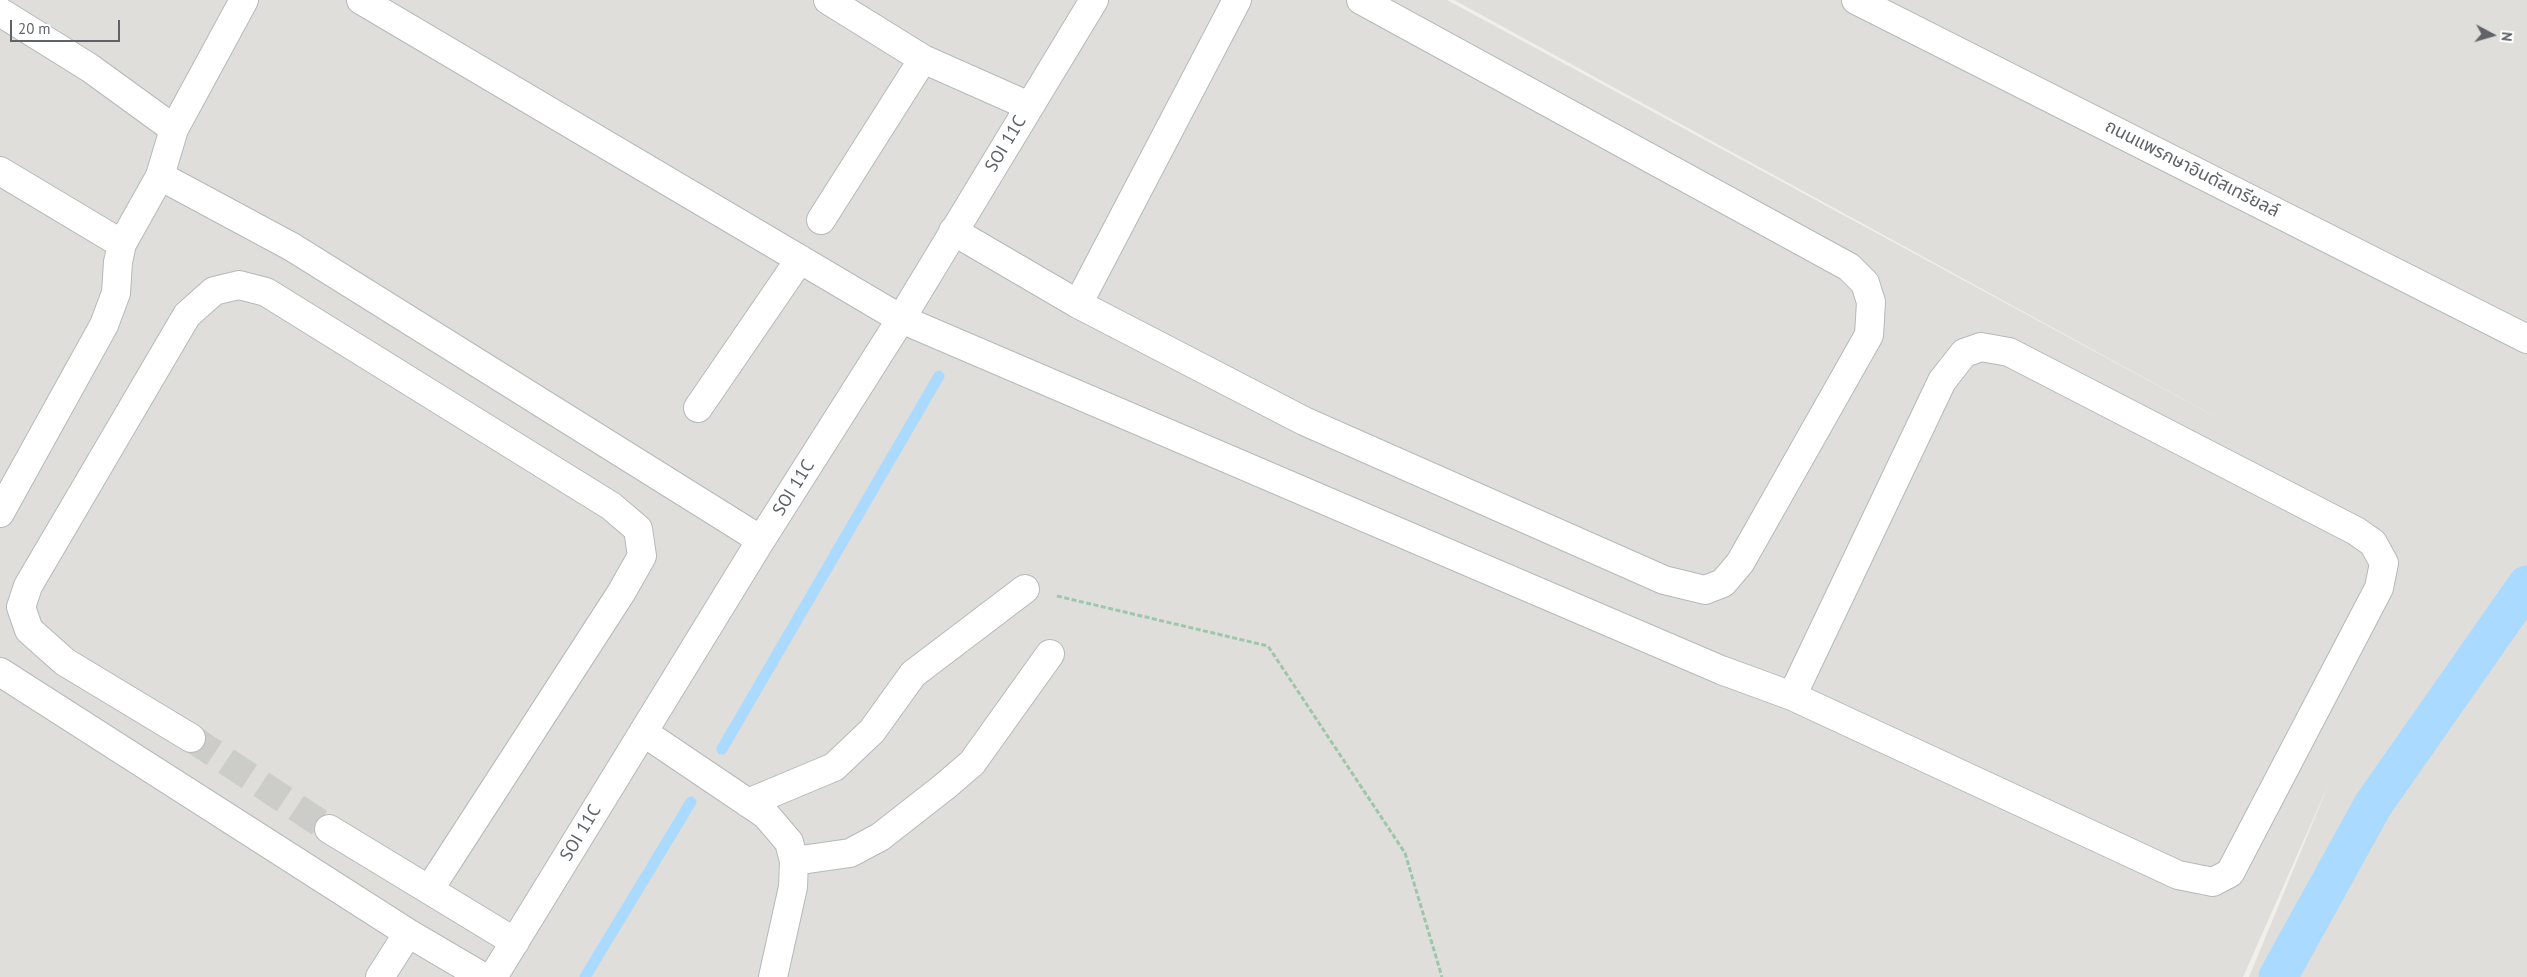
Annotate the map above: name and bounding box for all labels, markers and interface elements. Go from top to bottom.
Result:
scale bar [12,10,122,42]
north arrow [2467,10,2517,60]
text: 20 m [18,19,51,38]
text: N [2497,31,2516,42]
street label: SOI 11C [981,112,1031,176]
street label: ถนนแพรกษาอินดัสเทรียลล์ [2101,116,2283,222]
street label: SOI 11C [768,456,820,520]
street label: SOI 11C [556,801,606,865]

